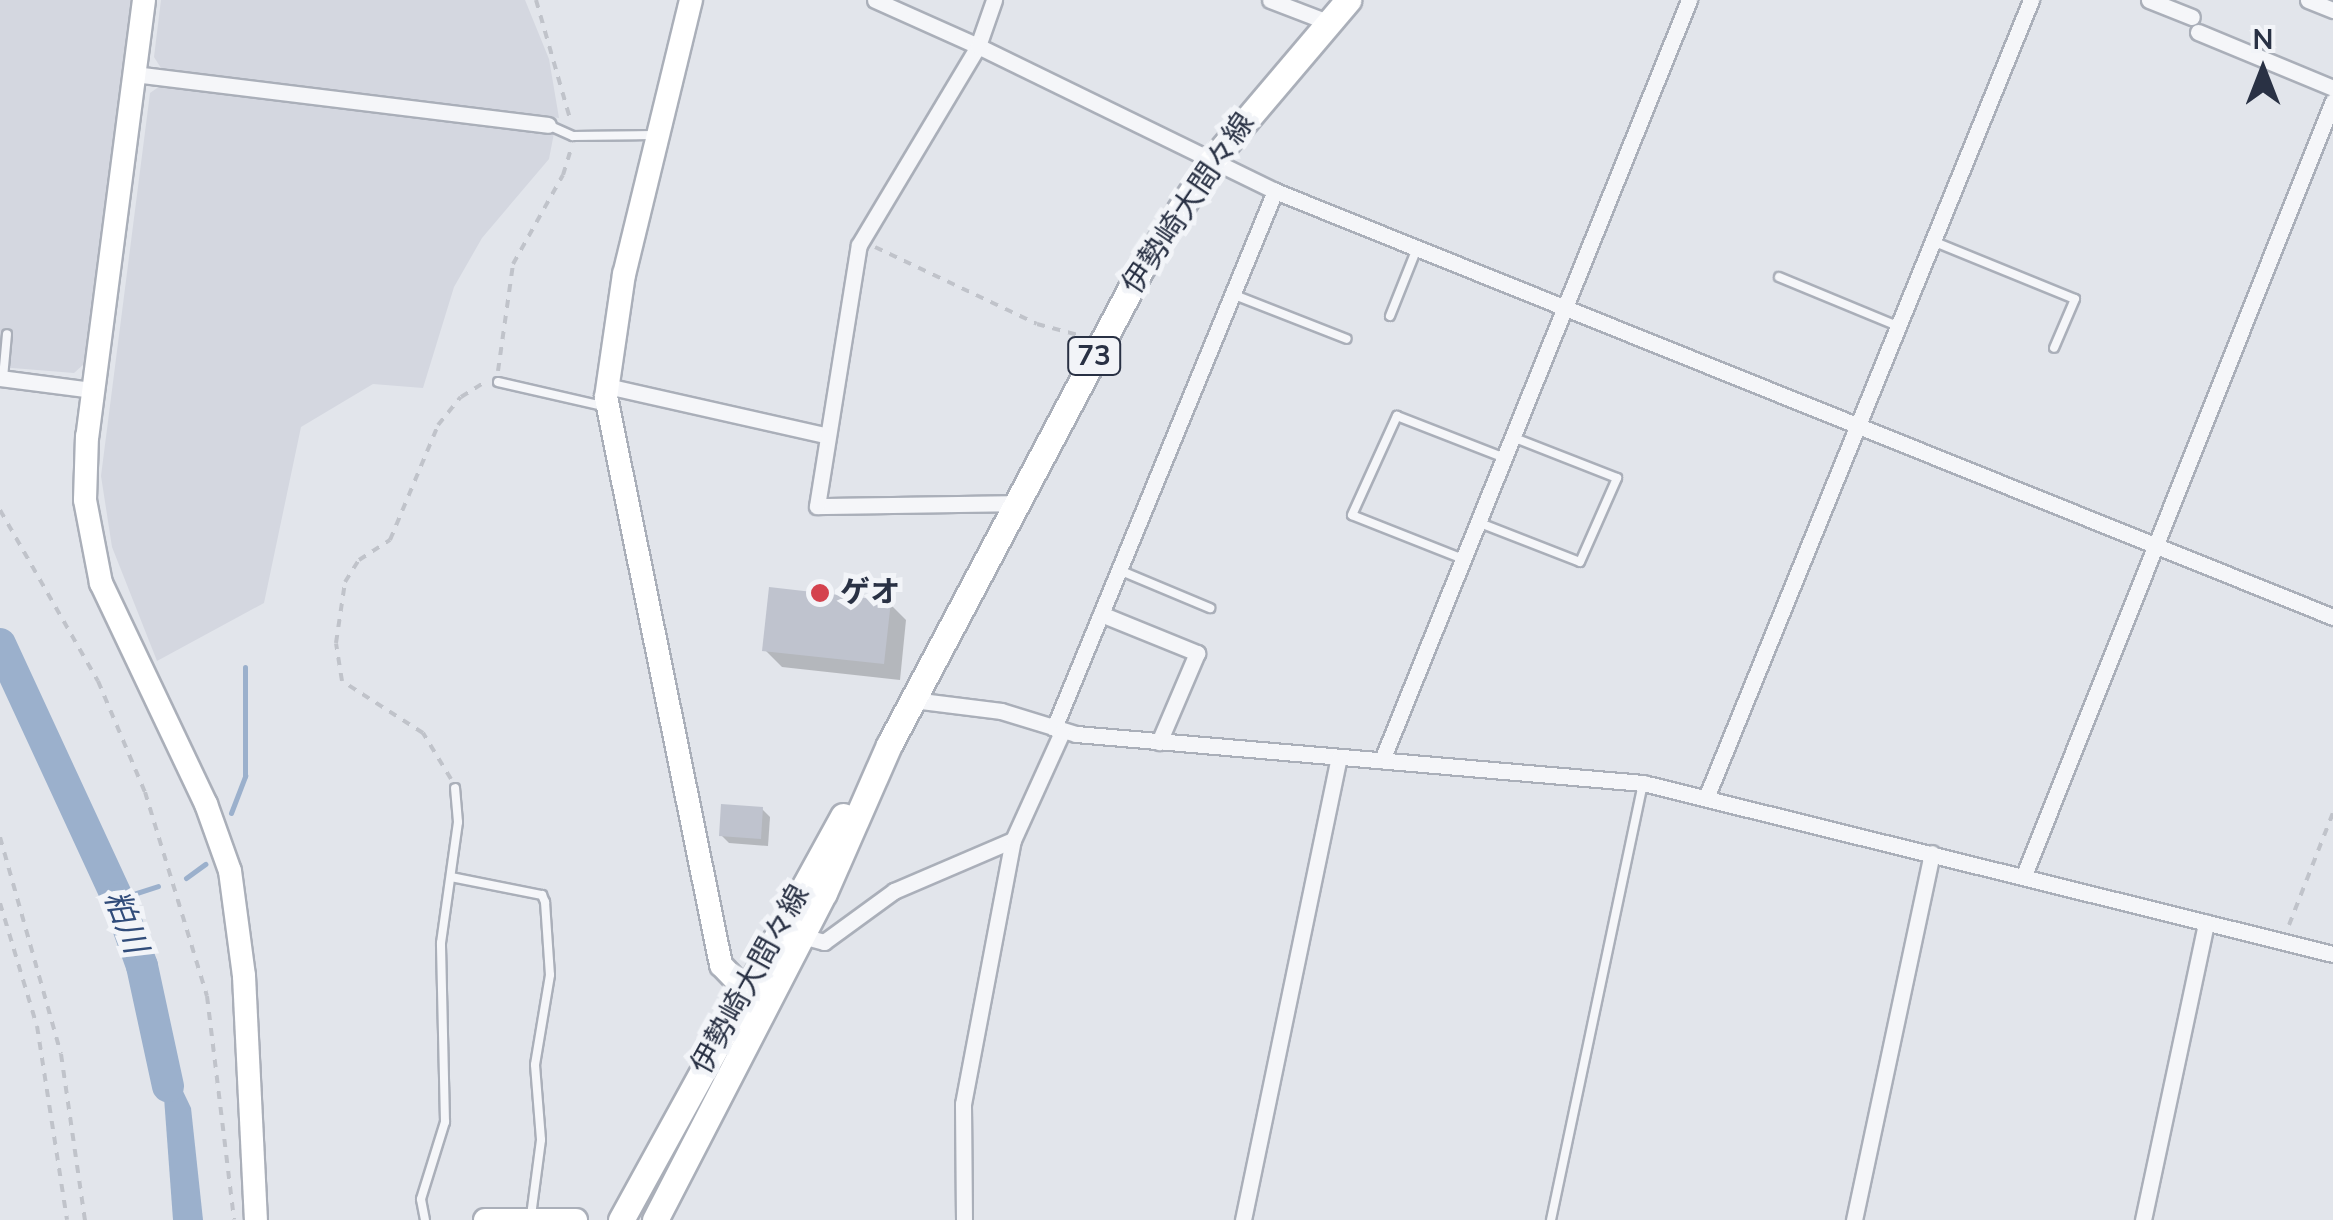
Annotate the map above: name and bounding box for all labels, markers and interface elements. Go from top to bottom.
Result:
north arrow [2213,20,2313,120]
text: N [2253,21,2273,59]
street label: 伊勢崎大間々線 [1115,107,1263,301]
road number: 73 [1066,333,1122,379]
place label: ゲオ [840,575,900,611]
marker: ゲオ [809,582,831,604]
street label: 伊勢崎大間々線 [684,879,818,1081]
water label: 粕川 [96,885,154,959]

